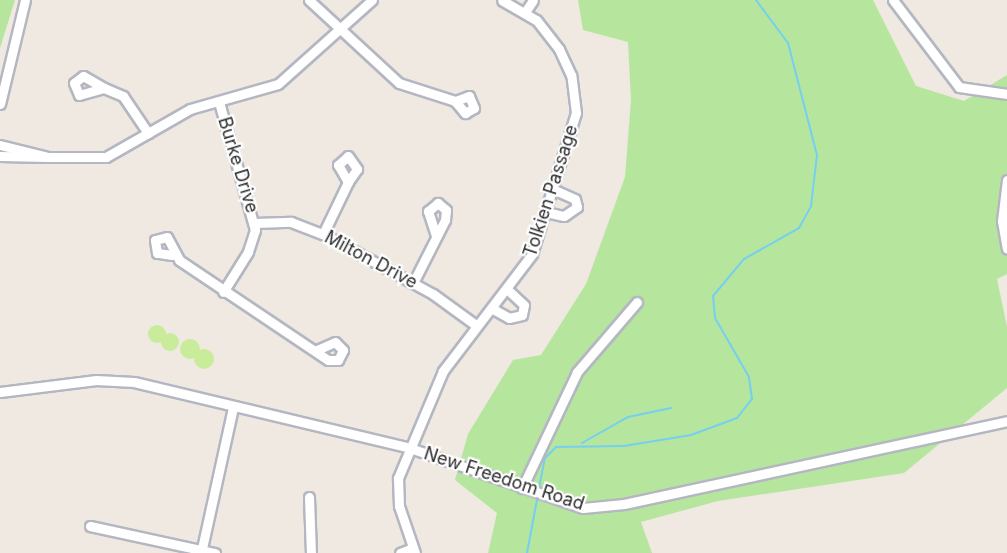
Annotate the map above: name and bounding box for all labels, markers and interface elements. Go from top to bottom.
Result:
street label: Burke Drive [213,114,263,216]
street label: Tolkien Passage [519,122,583,260]
street label: Milton Drive [321,226,421,294]
street label: New Freedom Road [421,443,587,515]

